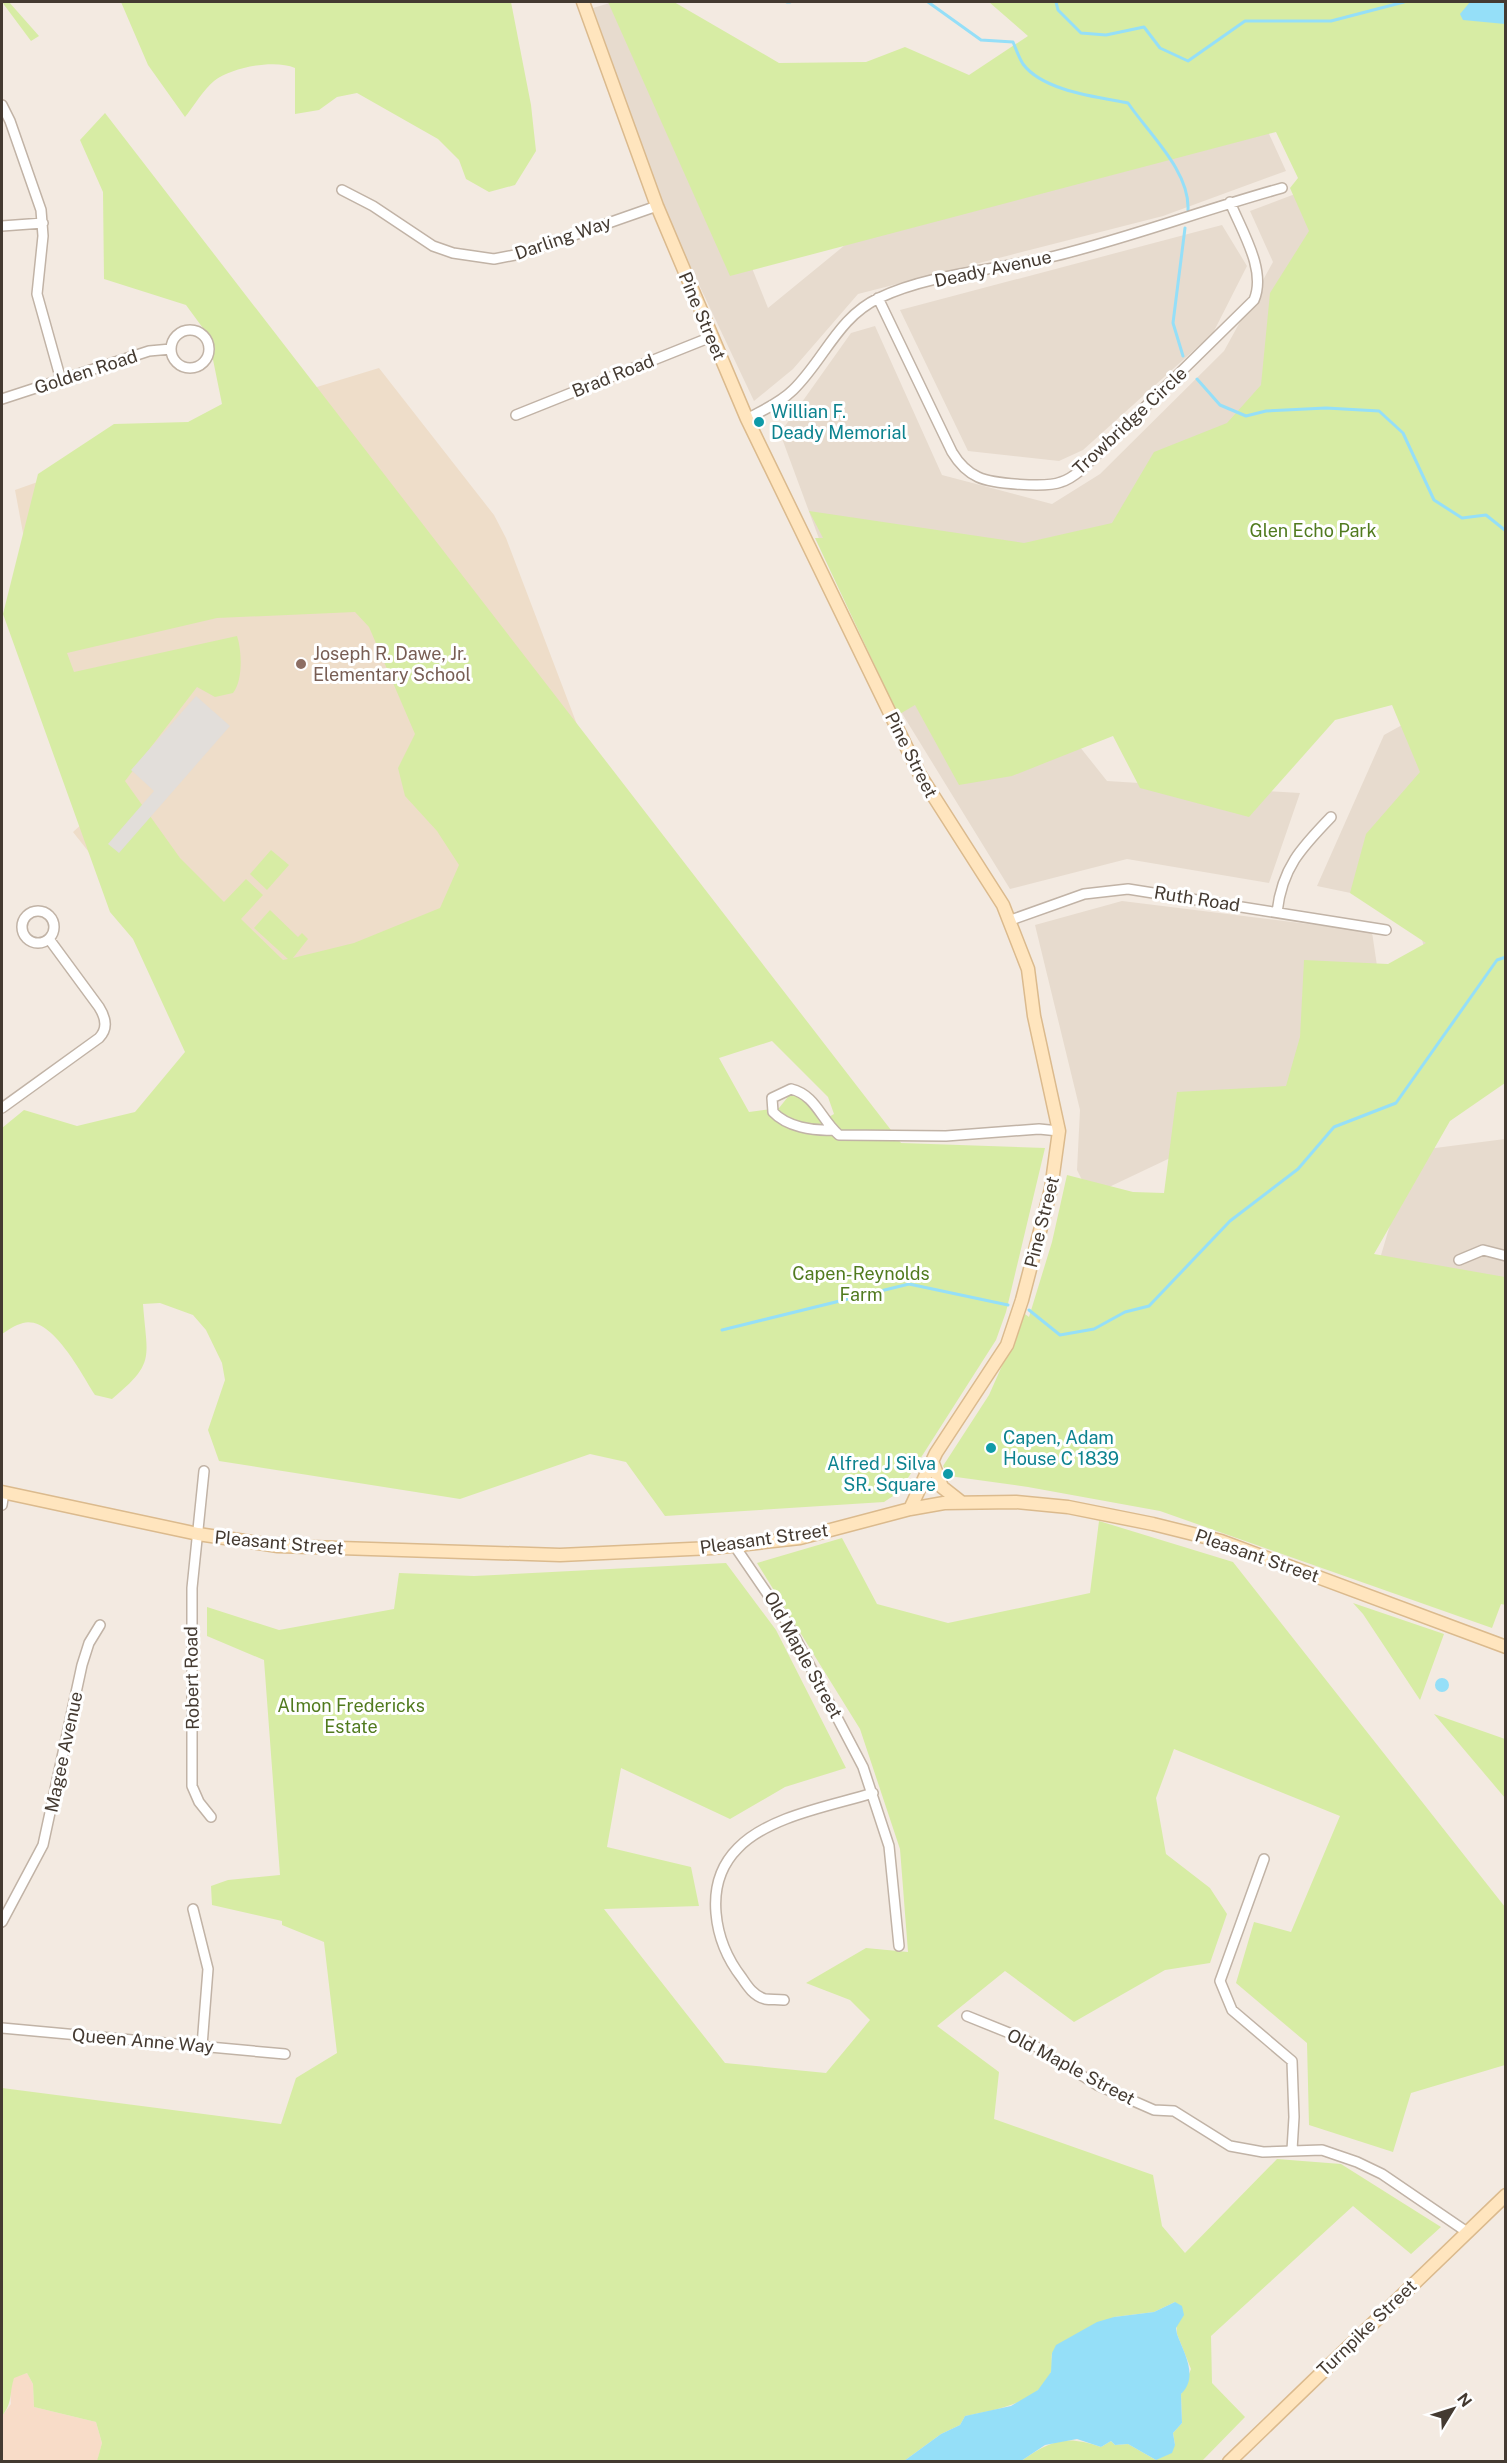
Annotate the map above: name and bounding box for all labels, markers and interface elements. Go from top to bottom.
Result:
street label: Darling Way [512,211,614,264]
street label: Deady Avenue [932,246,1053,291]
street label: Pine Street [675,269,730,363]
street label: Golden Road [32,345,140,398]
street label: Brad Road [569,350,657,401]
street label: Trowbridge Circle [1068,362,1191,479]
place label: Willian F. Deady Memorial [771,401,907,443]
marker: Willian F. Deady Memorial [752,415,766,429]
park label: Glen Echo Park [1249,520,1377,541]
place label: Joseph R. Dawe, Jr. Elementary School [313,643,471,685]
marker: Joseph R. Dawe, Jr. Elementary School [294,657,308,671]
street label: Pine Street [881,708,942,801]
street label: Ruth Road [1153,881,1242,916]
street label: Pine Street [1020,1174,1063,1270]
park label: Capen-Reynolds Farm [792,1263,930,1305]
place label: Capen, Adam House C 1839 [1003,1427,1119,1469]
marker: Capen, Adam House C 1839 [984,1441,998,1455]
place label: Alfred J Silva SR. Square [827,1453,936,1495]
marker: Alfred J Silva SR. Square [941,1467,955,1481]
street label: Pleasant Street [698,1519,829,1558]
street label: Pleasant Street [1193,1525,1322,1587]
street label: Pleasant Street [214,1526,344,1559]
street label: Old Maple Street [760,1588,847,1722]
street label: Robert Road [180,1626,203,1730]
street label: Magee Avenue [40,1689,87,1814]
park label: Almon Fredericks Estate [277,1695,425,1737]
street label: Queen Anne Way [71,2024,215,2057]
street label: Old Maple Street [1004,2024,1139,2109]
street label: Turnpike Street [1313,2275,1421,2380]
north arrow [1423,2379,1483,2439]
text: N [1453,2389,1476,2411]

